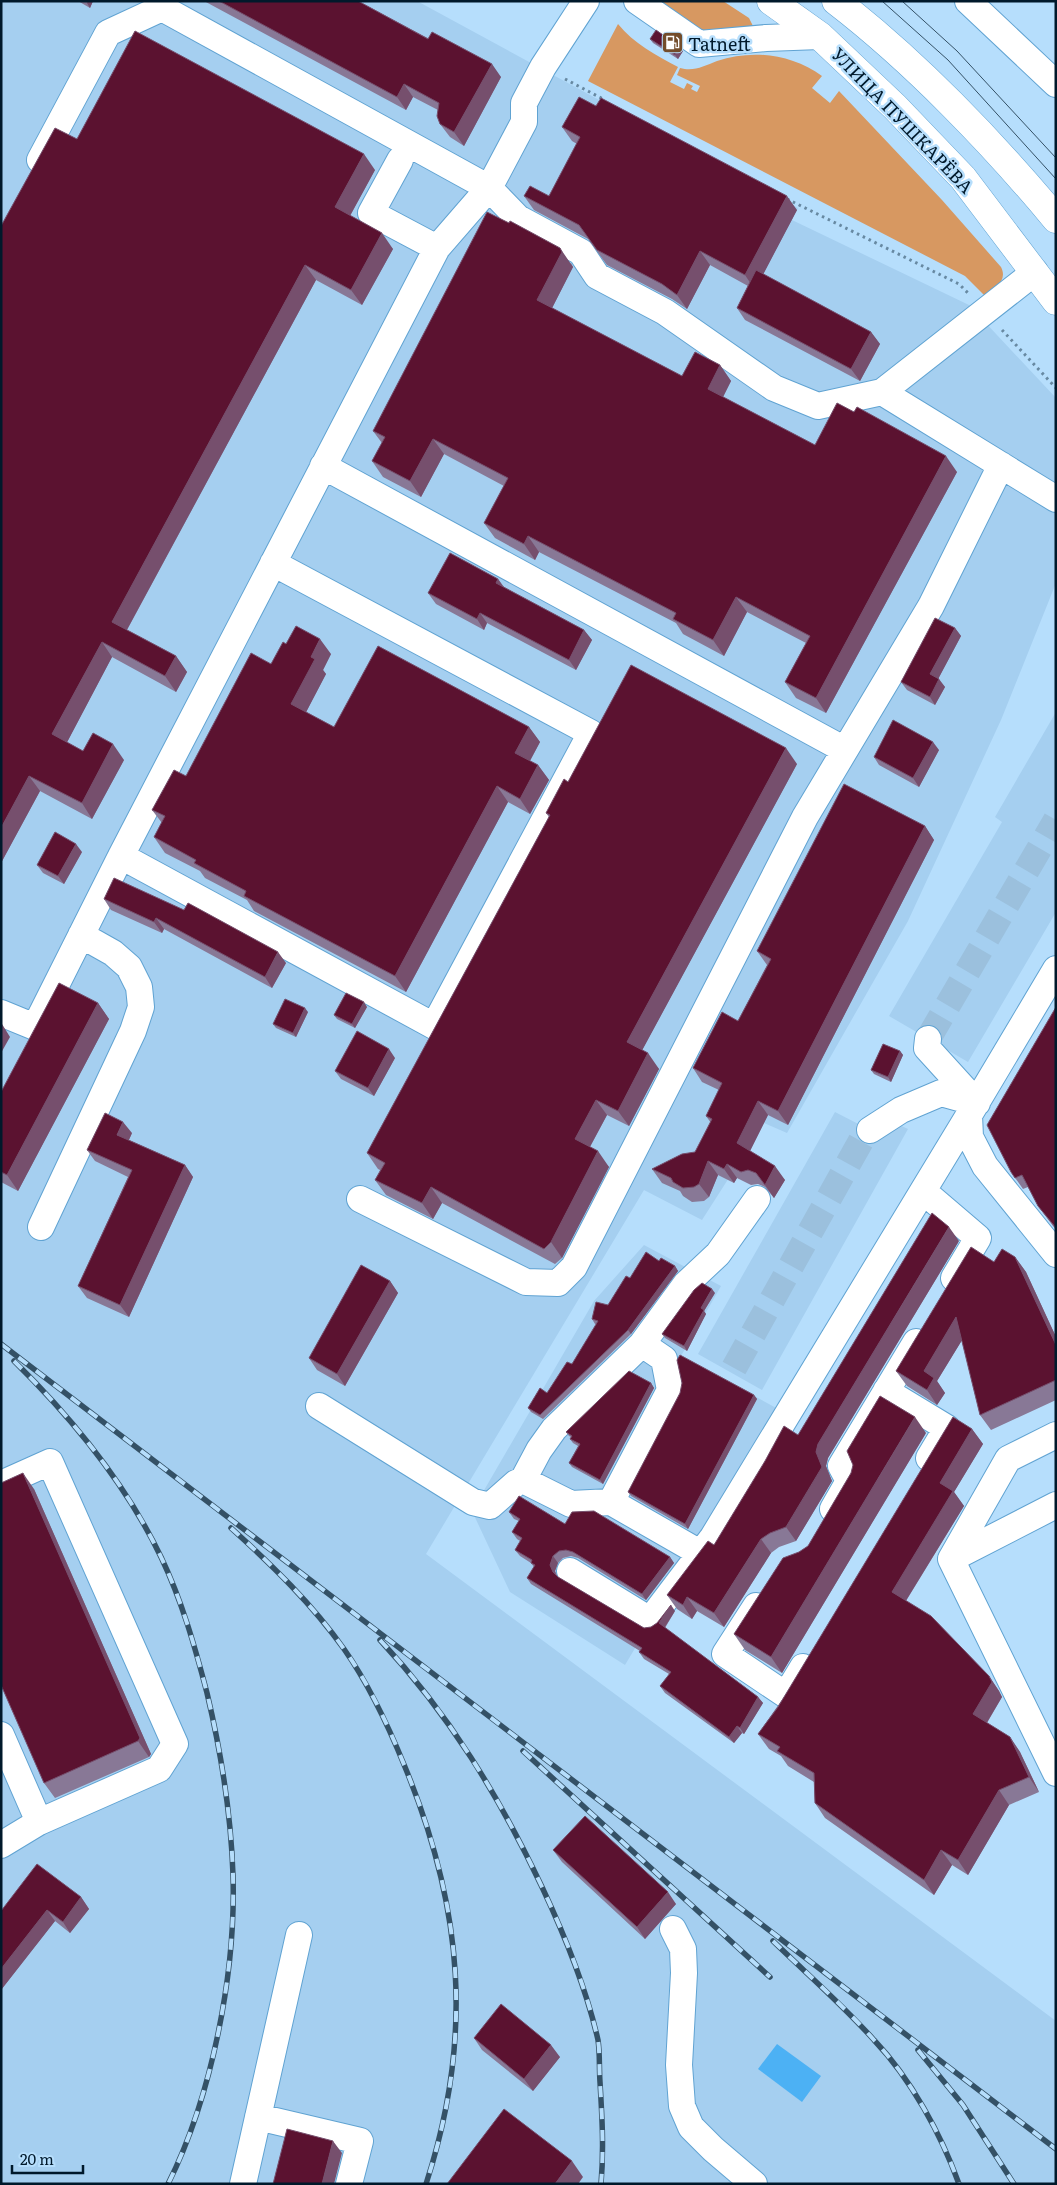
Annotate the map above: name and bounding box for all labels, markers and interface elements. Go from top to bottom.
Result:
place label: Tatneft [688,30,751,57]
fuel station icon: Tatneft [660,31,684,55]
street label: УЛИЦА ПУШКАРЁВА [826,41,980,199]
scale bar [12,2142,84,2174]
text: 20 m [20,2147,54,2170]

